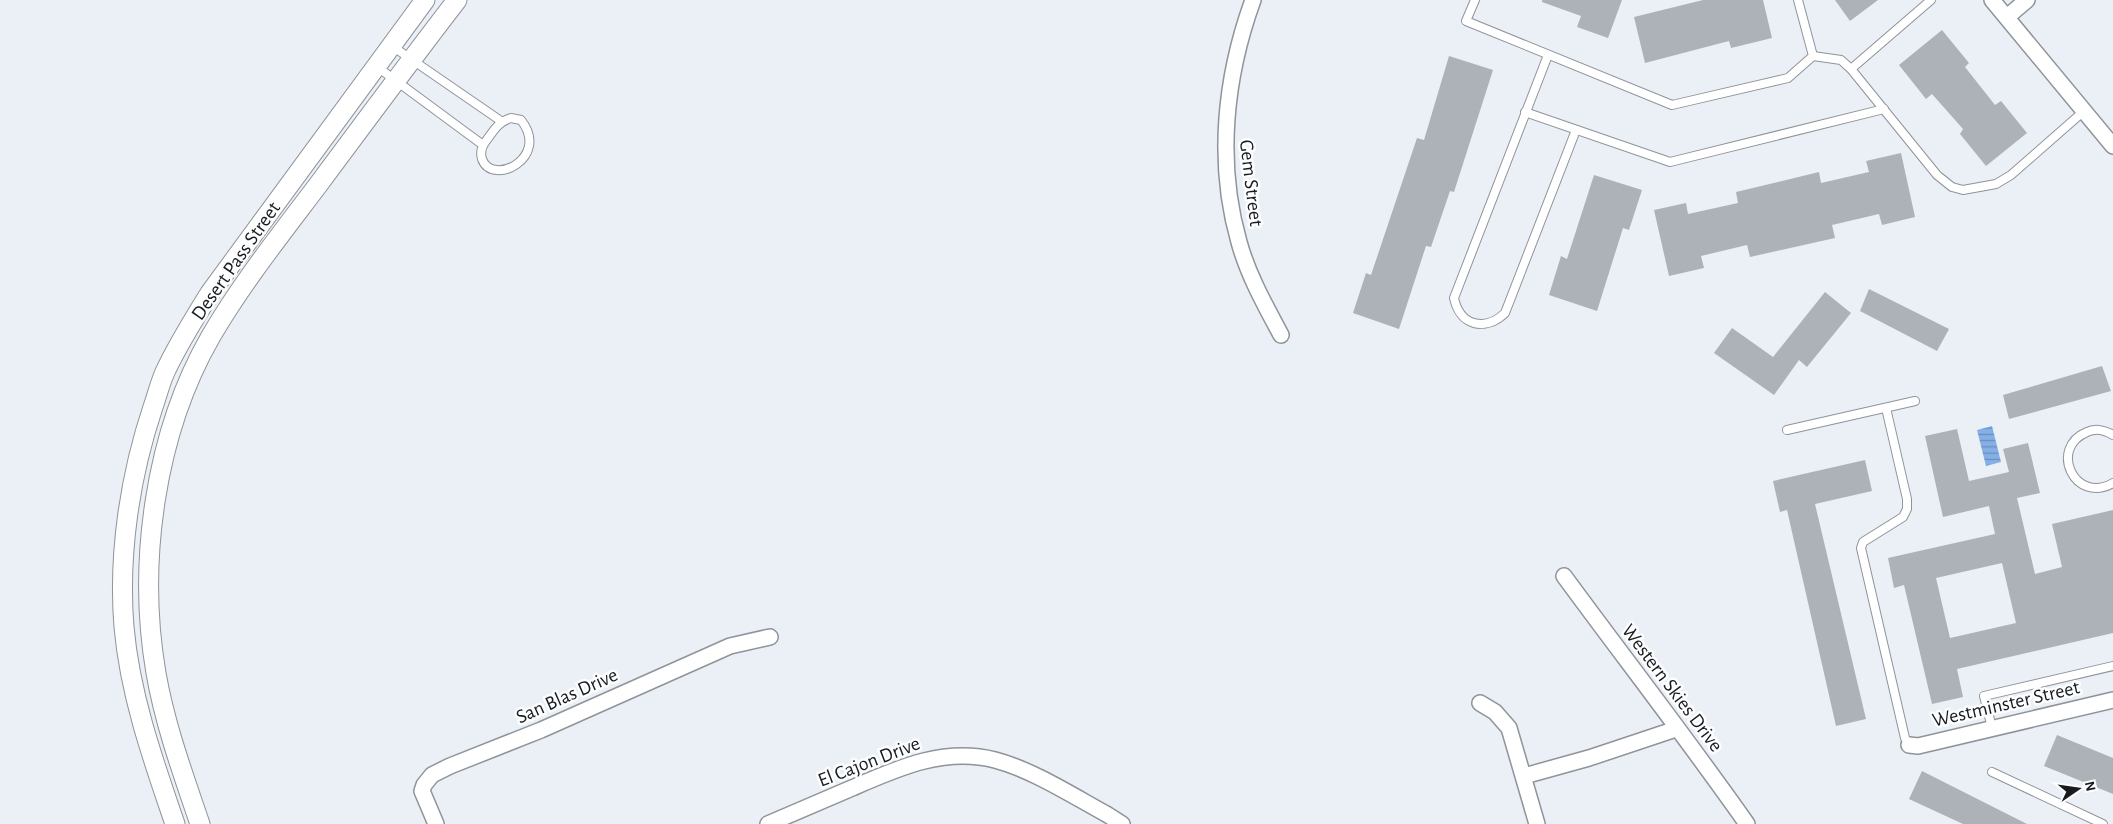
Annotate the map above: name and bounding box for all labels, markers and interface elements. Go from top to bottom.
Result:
street label: Gem Street [1236,139,1266,228]
street label: Desert Pass Street [188,198,284,324]
street label: Western Skies Drive [1618,621,1726,755]
street label: San Blas Drive [513,665,621,727]
street label: Westminster Street [1930,677,2082,731]
street label: El Cajon Drive [815,733,923,791]
north arrow [2053,764,2103,814]
text: N [2082,780,2098,793]

